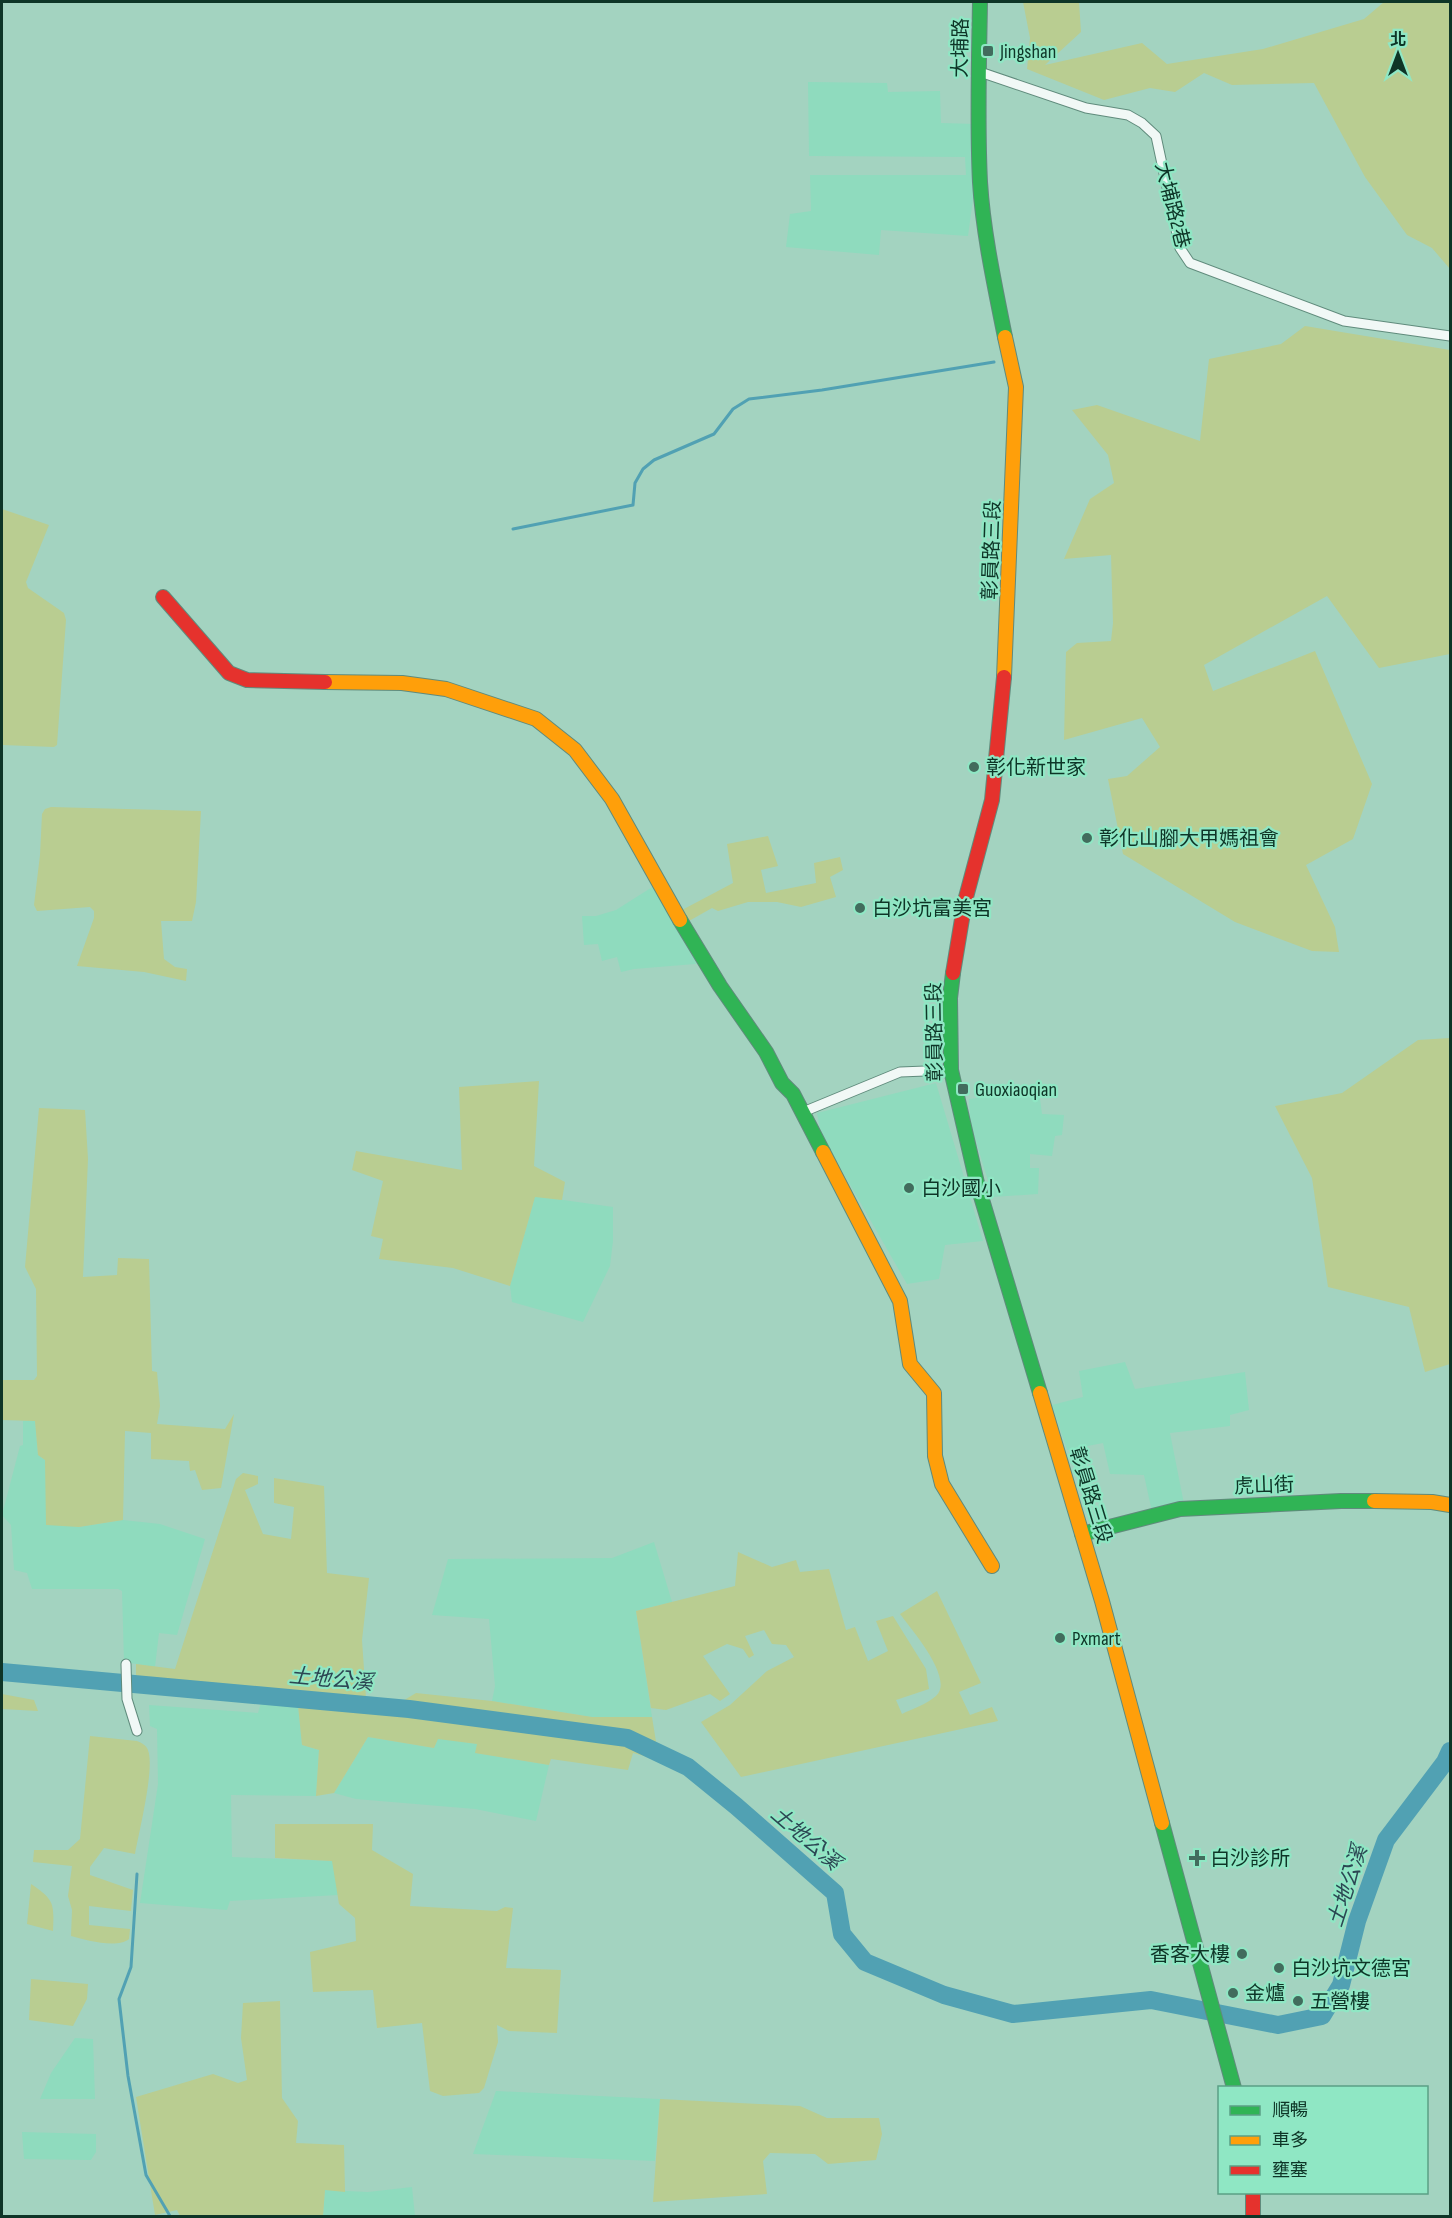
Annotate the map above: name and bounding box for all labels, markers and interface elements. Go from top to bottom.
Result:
street label: 大埔路 [948,18,974,78]
north arrow [1368,24,1428,84]
text: 北 [1390,31,1406,50]
place label: Jingshan [999,40,1056,64]
marker: Jingshan [981,44,995,58]
street label: 大埔路2巷 [1150,160,1194,251]
street label: 彰員路三段 [978,500,1006,600]
place label: 彰化新世家 [986,756,1086,780]
marker: 彰化新世家 [967,760,981,774]
place label: 彰化山腳大甲媽祖會 [1099,827,1279,851]
marker: 彰化山腳大甲媽祖會 [1080,831,1094,845]
place label: 白沙坑富美宮 [872,897,992,921]
marker: 白沙坑富美宮 [853,901,867,915]
street label: 彰員路三段 [922,982,948,1082]
place label: Guoxiaoqian [975,1078,1057,1102]
marker: Guoxiaoqian [956,1082,970,1096]
place label: 白沙國小 [921,1177,1001,1201]
marker: 白沙國小 [902,1181,916,1195]
street label: 彰員路三段 [1064,1444,1116,1547]
street label: 虎山街 [1234,1473,1294,1499]
place label: Pxmart [1072,1627,1121,1651]
marker: Pxmart [1053,1631,1067,1645]
water label: 土地公溪 [288,1663,377,1696]
water label: 土地公溪 [766,1801,848,1877]
water label: 土地公溪 [1323,1839,1373,1930]
place label: 白沙診所 [1210,1847,1290,1871]
marker: 白沙診所 [1188,1849,1206,1867]
place label: 香客大樓 [1150,1943,1230,1967]
marker: 香客大樓 [1235,1947,1249,1961]
place label: 白沙坑文德宮 [1291,1957,1411,1981]
marker: 白沙坑文德宮 [1272,1961,1286,1975]
place label: 金爐 [1245,1982,1285,2006]
marker: 金爐 [1226,1986,1240,2000]
place label: 五營樓 [1310,1990,1370,2014]
marker: 五營樓 [1291,1994,1305,2008]
legend [1218,2086,1428,2194]
text: 順暢 [1272,2100,1308,2121]
text: 車多 [1272,2130,1308,2151]
text: 壅塞 [1272,2160,1308,2181]

